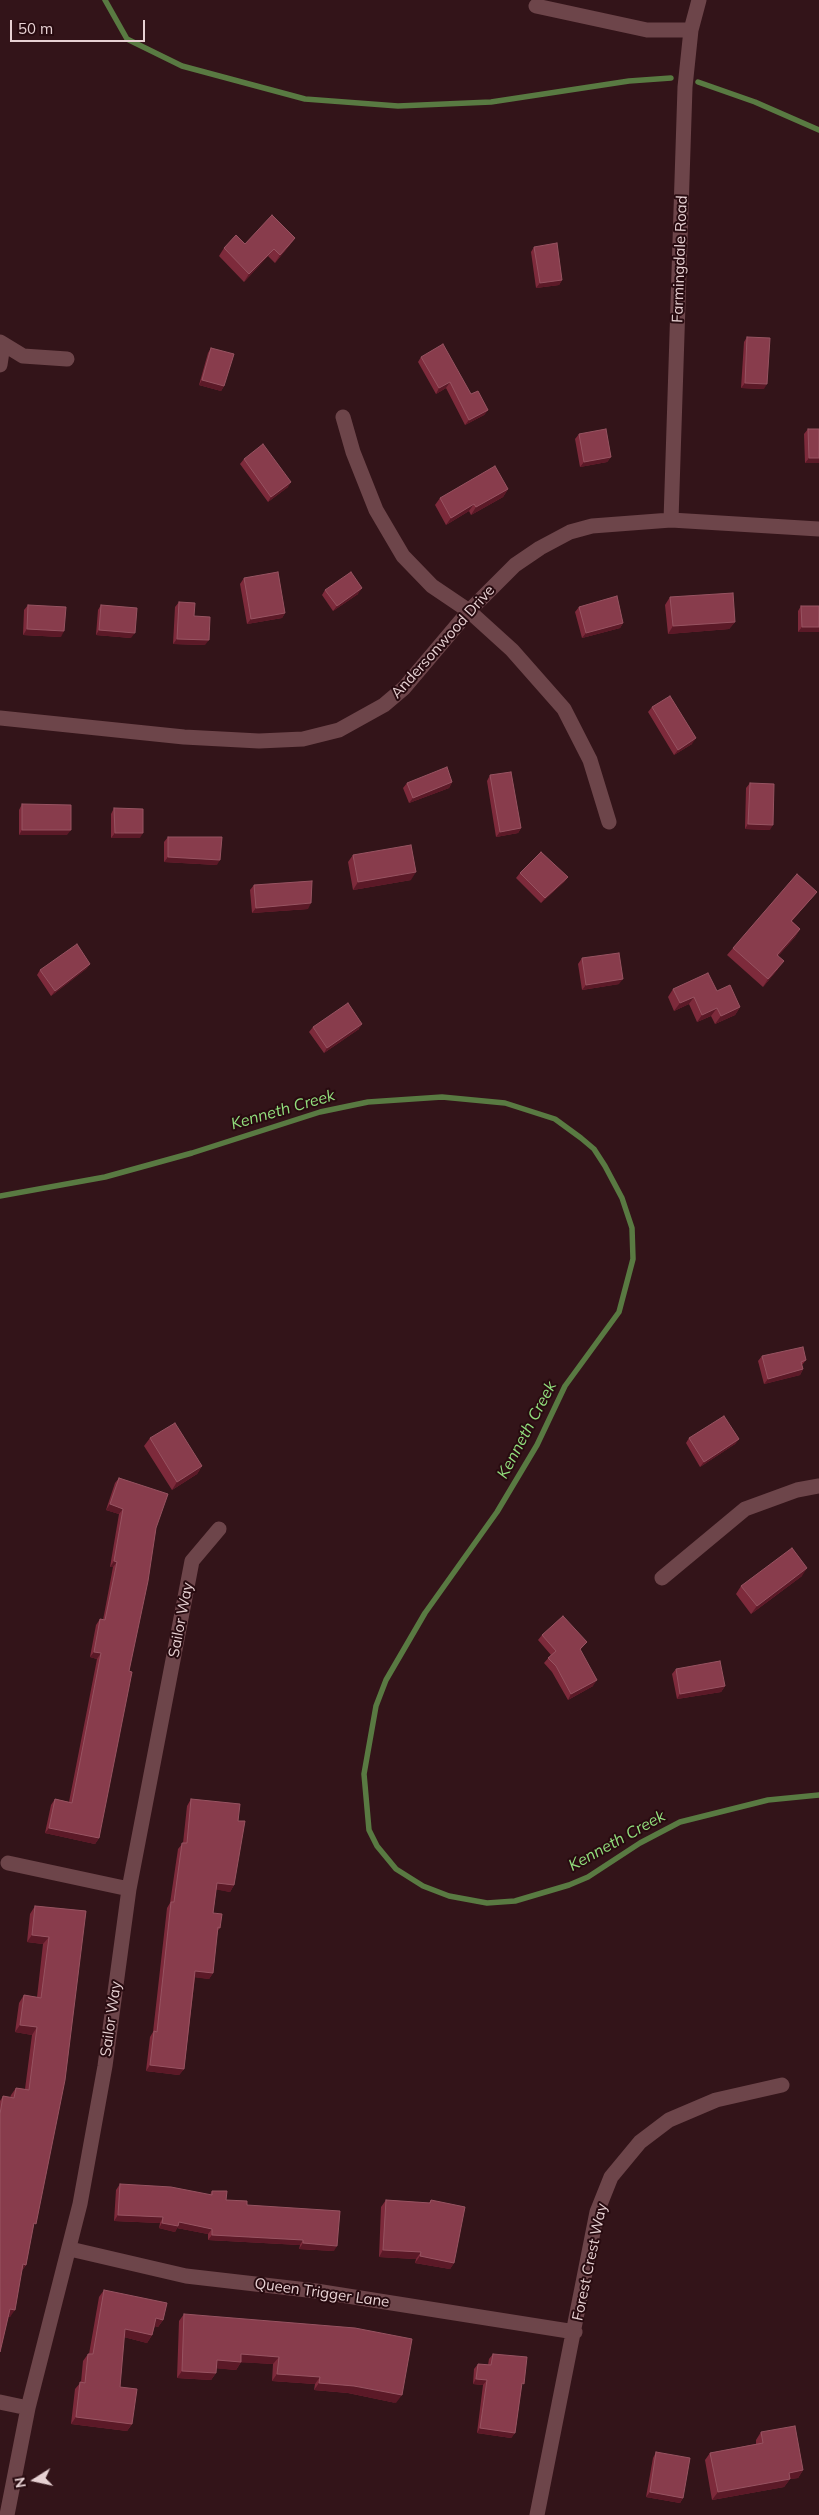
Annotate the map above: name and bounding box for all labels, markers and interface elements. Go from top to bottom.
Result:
scale bar [12,10,148,42]
text: 50 m [18,19,53,38]
street label: Farmingdale Road [669,195,691,323]
street label: Andersonwood Drive [387,582,499,702]
water label: Kenneth Creek [229,1086,337,1134]
water label: Kenneth Creek [493,1378,561,1482]
street label: Sailor Way [165,1581,197,1659]
water label: Kenneth Creek [565,1807,669,1875]
street label: Sailor Way [97,1980,125,2058]
street label: Forest Crest Way [569,2202,611,2322]
street label: Queen Trigger Lane [253,2275,391,2311]
north arrow [10,2455,60,2505]
text: N [10,2476,30,2489]

